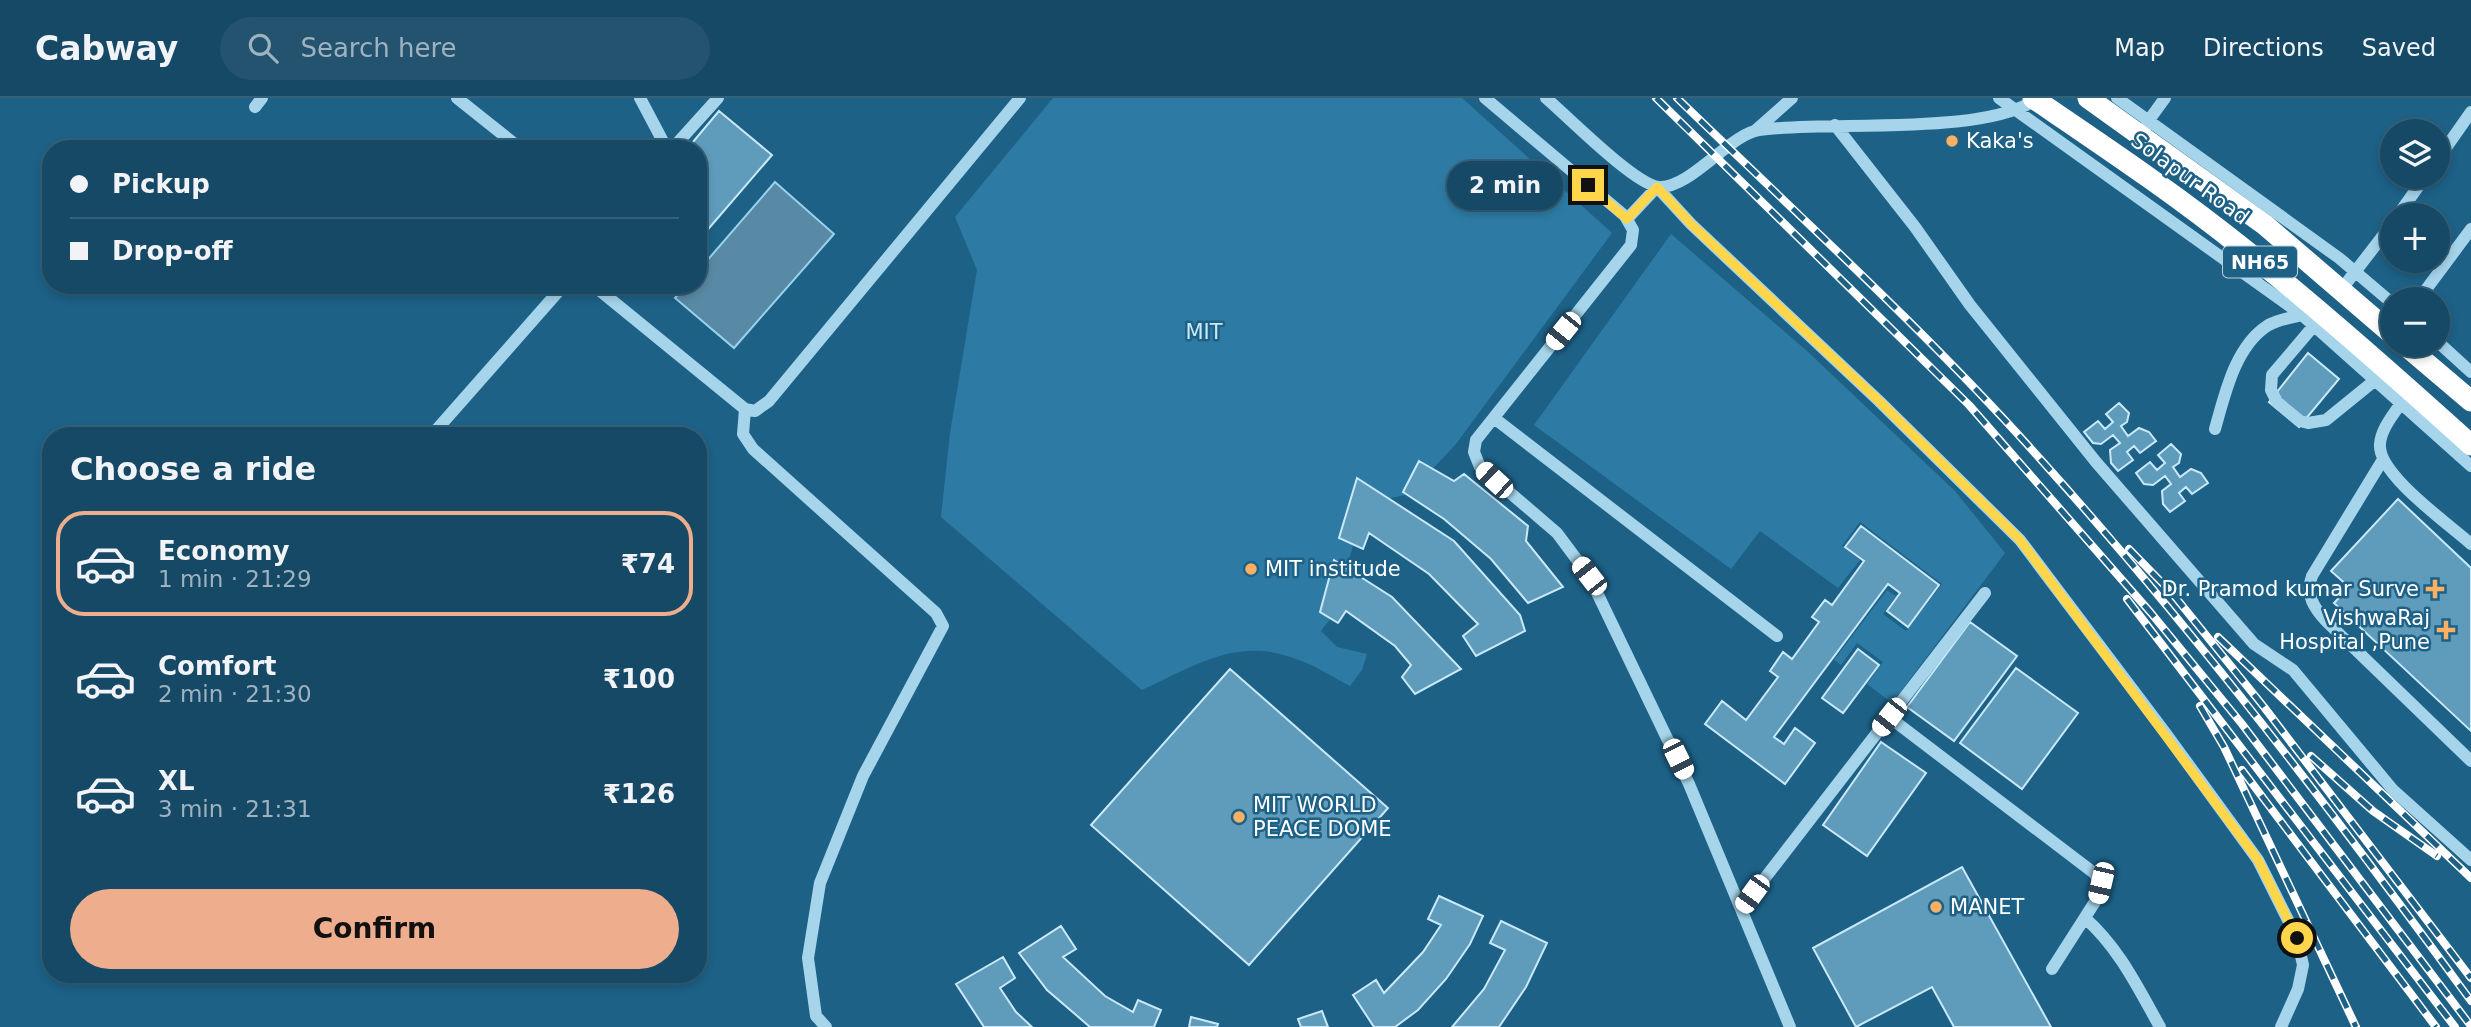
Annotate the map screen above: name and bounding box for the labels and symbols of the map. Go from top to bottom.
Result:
street label: Solapur Road [2127,128,2253,230]
place label: Kaka's [1966,129,2034,153]
marker: Kaka's [1944,133,1960,149]
callout: 2 min [1448,160,1564,210]
route end [1572,169,1604,201]
road number: NH65 [2223,246,2297,278]
car [1542,308,1585,354]
park label: MIT [1185,320,1223,344]
car [1472,458,1517,502]
car [1568,553,1611,599]
place label: MIT institude [1265,557,1401,581]
marker: MIT institude [1243,561,1259,577]
place label: Dr. Pramod kumar Surve [2162,577,2419,601]
marker: Dr. Pramod kumar Surve [2425,579,2445,599]
place label: VishwaRaj Hospital ,Pune [2279,606,2430,654]
marker: VishwaRaj Hospital ,Pune [2436,620,2456,640]
car [1868,694,1911,740]
car [1660,736,1697,782]
place label: MIT WORLD PEACE DOME [1253,793,1392,841]
marker: MIT WORLD PEACE DOME [1231,809,1247,825]
car [2087,860,2116,906]
car [1732,871,1773,917]
place label: MANET [1950,895,2024,919]
marker: MANET [1928,899,1944,915]
route start [2281,922,2313,954]

